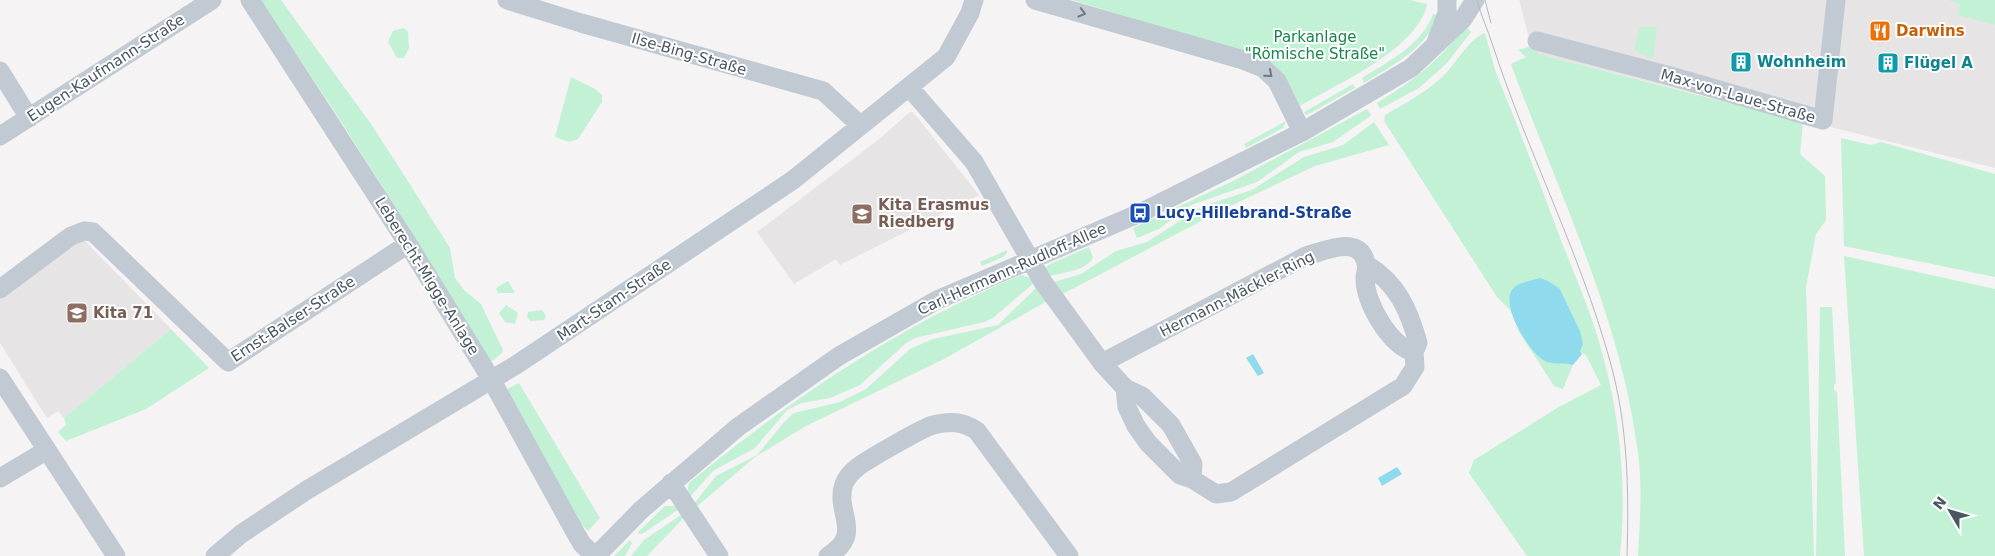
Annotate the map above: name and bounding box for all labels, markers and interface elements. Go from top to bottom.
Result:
one-way arrow [1078,8,1086,18]
street label: Eugen-Kaufmann-Straße [24,10,188,126]
restaurant icon: Darwins [1868,19,1892,43]
place label: Darwins [1896,22,1965,40]
park label: Parkanlage "Römische Straße" [1245,28,1385,63]
street label: Ilse-Bing-Straße [629,29,749,79]
building icon: Wohnheim [1729,50,1753,74]
building icon: Flügel A [1876,51,1900,75]
place label: Wohnheim [1757,53,1846,71]
place label: Flügel A [1904,54,1973,72]
street label: Max-von-Laue-Straße [1659,65,1817,127]
one-way arrow [1264,68,1273,77]
street label: Leberecht-Migge-Anlage [371,194,483,358]
place label: Kita Erasmus Riedberg [878,196,989,231]
bus stop icon: Lucy-Hillebrand-Straße [1128,201,1152,225]
school or university icon: Kita Erasmus Riedberg [850,202,874,226]
place label: Lucy-Hillebrand-Straße [1156,204,1352,222]
street label: Carl-Hermann-Rudloff-Allee [915,219,1109,319]
street label: Hermann-Mäckler-Ring [1157,247,1317,341]
street label: Mart-Stam-Straße [554,255,674,345]
street label: Ernst-Balser-Straße [228,272,358,366]
school or university icon: Kita 71 [65,301,89,325]
place label: Kita 71 [93,304,153,322]
north arrow [1925,486,1975,536]
text: N [1930,493,1950,513]

